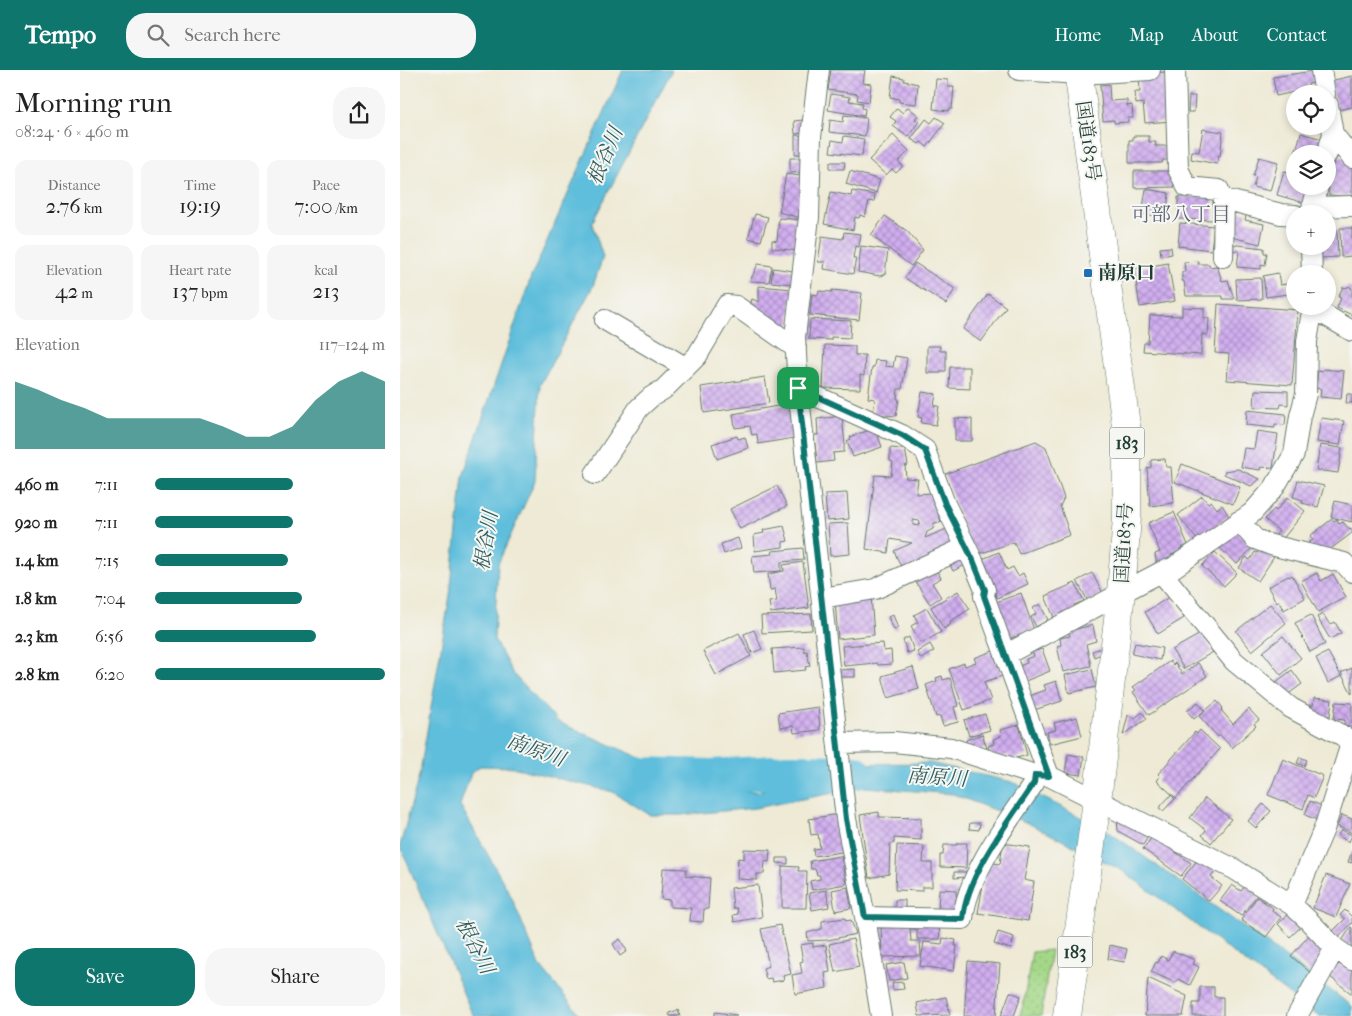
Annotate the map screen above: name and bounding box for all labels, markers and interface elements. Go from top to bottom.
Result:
search box [126,13,476,58]
text: Tempo [25,21,96,49]
icon: search [144,21,172,49]
text: Search here [184,24,281,46]
text: Home [1054,25,1101,46]
text: Map [1129,25,1164,46]
text: About [1192,25,1238,46]
text: Contact [1266,25,1327,46]
map controls [1286,85,1336,315]
button: locate [1286,85,1336,135]
text: Morning run [15,86,172,119]
button: share [333,87,385,139]
street label: 国道183号 [1071,99,1105,183]
text: 08:24 · 6 × 460 m [15,122,129,141]
water label: 根谷川 [583,122,628,188]
button: layers [1286,145,1336,195]
text: Distance [48,177,100,194]
text: Time [184,177,216,194]
text: Pace [312,177,340,194]
text: 2.76 [45,194,81,218]
text: 19:19 [179,194,221,218]
text: 7:00 [294,194,333,218]
text: km [81,200,103,217]
text: /km [333,200,358,217]
district label: 可部八丁目 [1131,203,1231,226]
button: + [1286,205,1336,255]
text: Elevation [46,262,102,279]
text: Heart rate [169,262,231,279]
text: kcal [314,262,338,279]
place label: 南原口 [1098,262,1155,284]
button: − [1286,265,1336,315]
marker: 南原口 [1082,267,1094,279]
text: 42 [55,279,78,303]
text: 137 [172,279,198,303]
text: 213 [313,279,339,303]
text: m [78,285,93,302]
text: bpm [198,285,228,302]
text: Elevation [15,335,80,354]
text: 117–124 m [319,335,385,354]
pin [777,367,819,409]
icon: arrive [784,374,812,402]
road number: 183 [1110,428,1144,458]
text: 460 m [15,475,59,494]
text: 7:11 [95,475,118,494]
street label: 国道183号 [1111,502,1137,584]
water label: 根谷川 [470,508,502,572]
text: 920 m [15,513,57,532]
text: 7:11 [95,513,118,532]
text: 1.4 km [15,551,59,570]
text: 7:15 [95,551,119,570]
text: 1.8 km [15,589,57,608]
text: 7:04 [95,589,125,608]
text: 2.3 km [15,627,58,646]
text: 6:56 [95,627,123,646]
text: 2.8 km [15,665,59,684]
text: 6:20 [95,665,125,684]
water label: 南原川 [504,729,570,772]
water label: 南原川 [906,763,970,791]
water label: 根谷川 [451,914,500,980]
road number: 183 [1058,936,1092,968]
button: Save [15,948,195,1006]
button: Share [205,948,385,1006]

